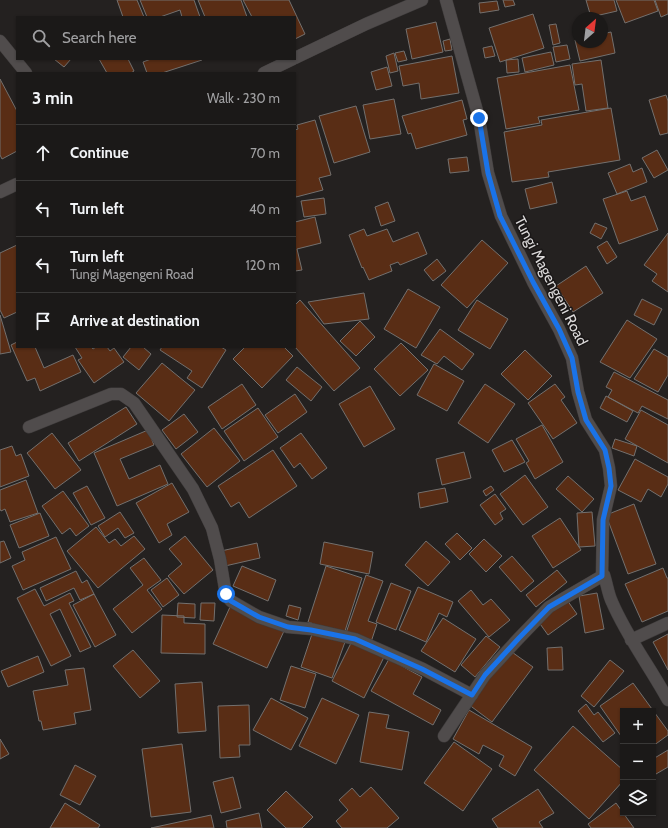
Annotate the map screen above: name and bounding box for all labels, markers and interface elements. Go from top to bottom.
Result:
north arrow [572,12,608,48]
search box [16,16,296,60]
icon: search [30,27,52,49]
text: Search here [62,29,137,47]
text: 3 min [32,88,73,108]
text: Walk · 230 m [207,90,280,106]
route end [470,109,488,127]
icon: ahead [32,142,54,164]
text: Continue [70,144,129,162]
text: 70 m [250,145,280,161]
icon: left [32,198,54,220]
text: Turn left [70,200,124,218]
text: 40 m [249,201,280,217]
street label: Tungi Magengeni Road [511,213,591,349]
text: Turn left [70,248,124,266]
icon: left [32,254,54,276]
text: 120 m [246,257,280,273]
text: Tungi Magengeni Road [70,266,194,282]
icon: arrive [32,310,54,332]
text: Arrive at destination [70,312,200,330]
route start [217,585,235,603]
map controls [620,708,656,816]
button: + [620,708,656,744]
button: − [620,744,656,780]
button: layers [620,780,656,816]

